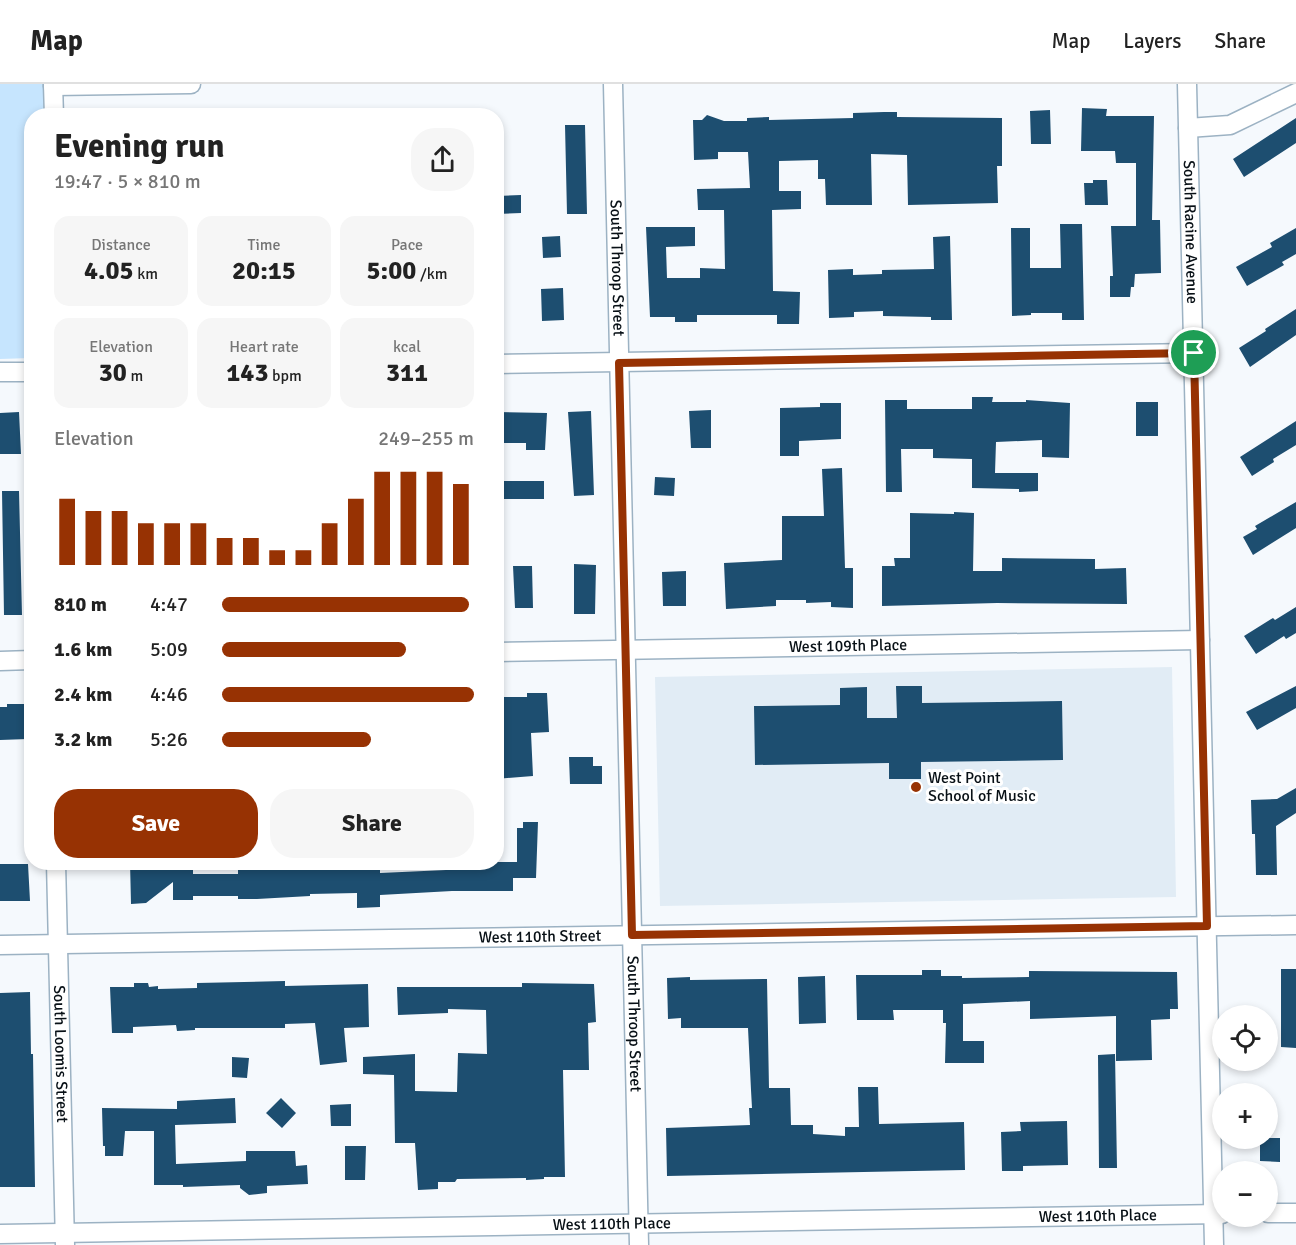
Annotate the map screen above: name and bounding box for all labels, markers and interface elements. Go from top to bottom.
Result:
text: Map [30,24,83,58]
text: Map [1052,28,1090,54]
text: Layers [1123,28,1181,54]
text: Share [1214,28,1266,54]
text: Evening run [54,126,224,167]
button: share [411,128,474,191]
street label: South Racine Avenue [1179,160,1202,304]
text: 19:47 · 5 × 810 m [54,169,201,194]
street label: South Throop Street [606,200,629,337]
text: Distance [91,235,151,255]
text: Time [248,235,280,255]
text: Pace [391,235,423,255]
text: 4.05 [84,255,134,287]
text: 20:15 [232,255,296,287]
text: 5:00 [367,255,416,287]
text: km [134,264,158,284]
text: /km [416,264,447,284]
pin [1168,327,1219,378]
icon: arrive [1177,336,1210,369]
text: Elevation [89,337,153,357]
text: Heart rate [229,337,299,357]
text: kcal [393,337,421,357]
text: 30 [99,357,127,389]
text: 143 [226,357,268,389]
text: 311 [386,357,428,389]
text: m [127,366,143,386]
text: bpm [268,366,302,386]
text: Elevation [54,426,134,451]
text: 249–255 m [378,426,474,451]
text: 810 m [54,592,107,617]
text: 4:47 [150,592,188,617]
street label: West 109th Place [789,635,907,657]
text: 1.6 km [54,637,112,662]
text: 5:09 [150,637,188,662]
text: 2.4 km [54,682,112,707]
text: 4:46 [150,682,188,707]
text: 3.2 km [54,727,112,752]
text: 5:26 [150,727,188,752]
place label: West Point School of Music [928,768,1036,806]
marker: West Point School of Music [909,780,923,794]
button: Save [54,789,258,858]
button: Share [270,789,474,858]
street label: West 110th Street [478,926,602,948]
street label: South Throop Street [623,955,646,1093]
street label: South Loomis Street [49,985,72,1123]
map controls [1212,1005,1278,1227]
button: locate [1212,1005,1278,1071]
button: + [1212,1083,1278,1149]
button: − [1212,1161,1278,1227]
street label: West 110th Place [1039,1205,1157,1227]
street label: West 110th Place [553,1213,671,1235]

